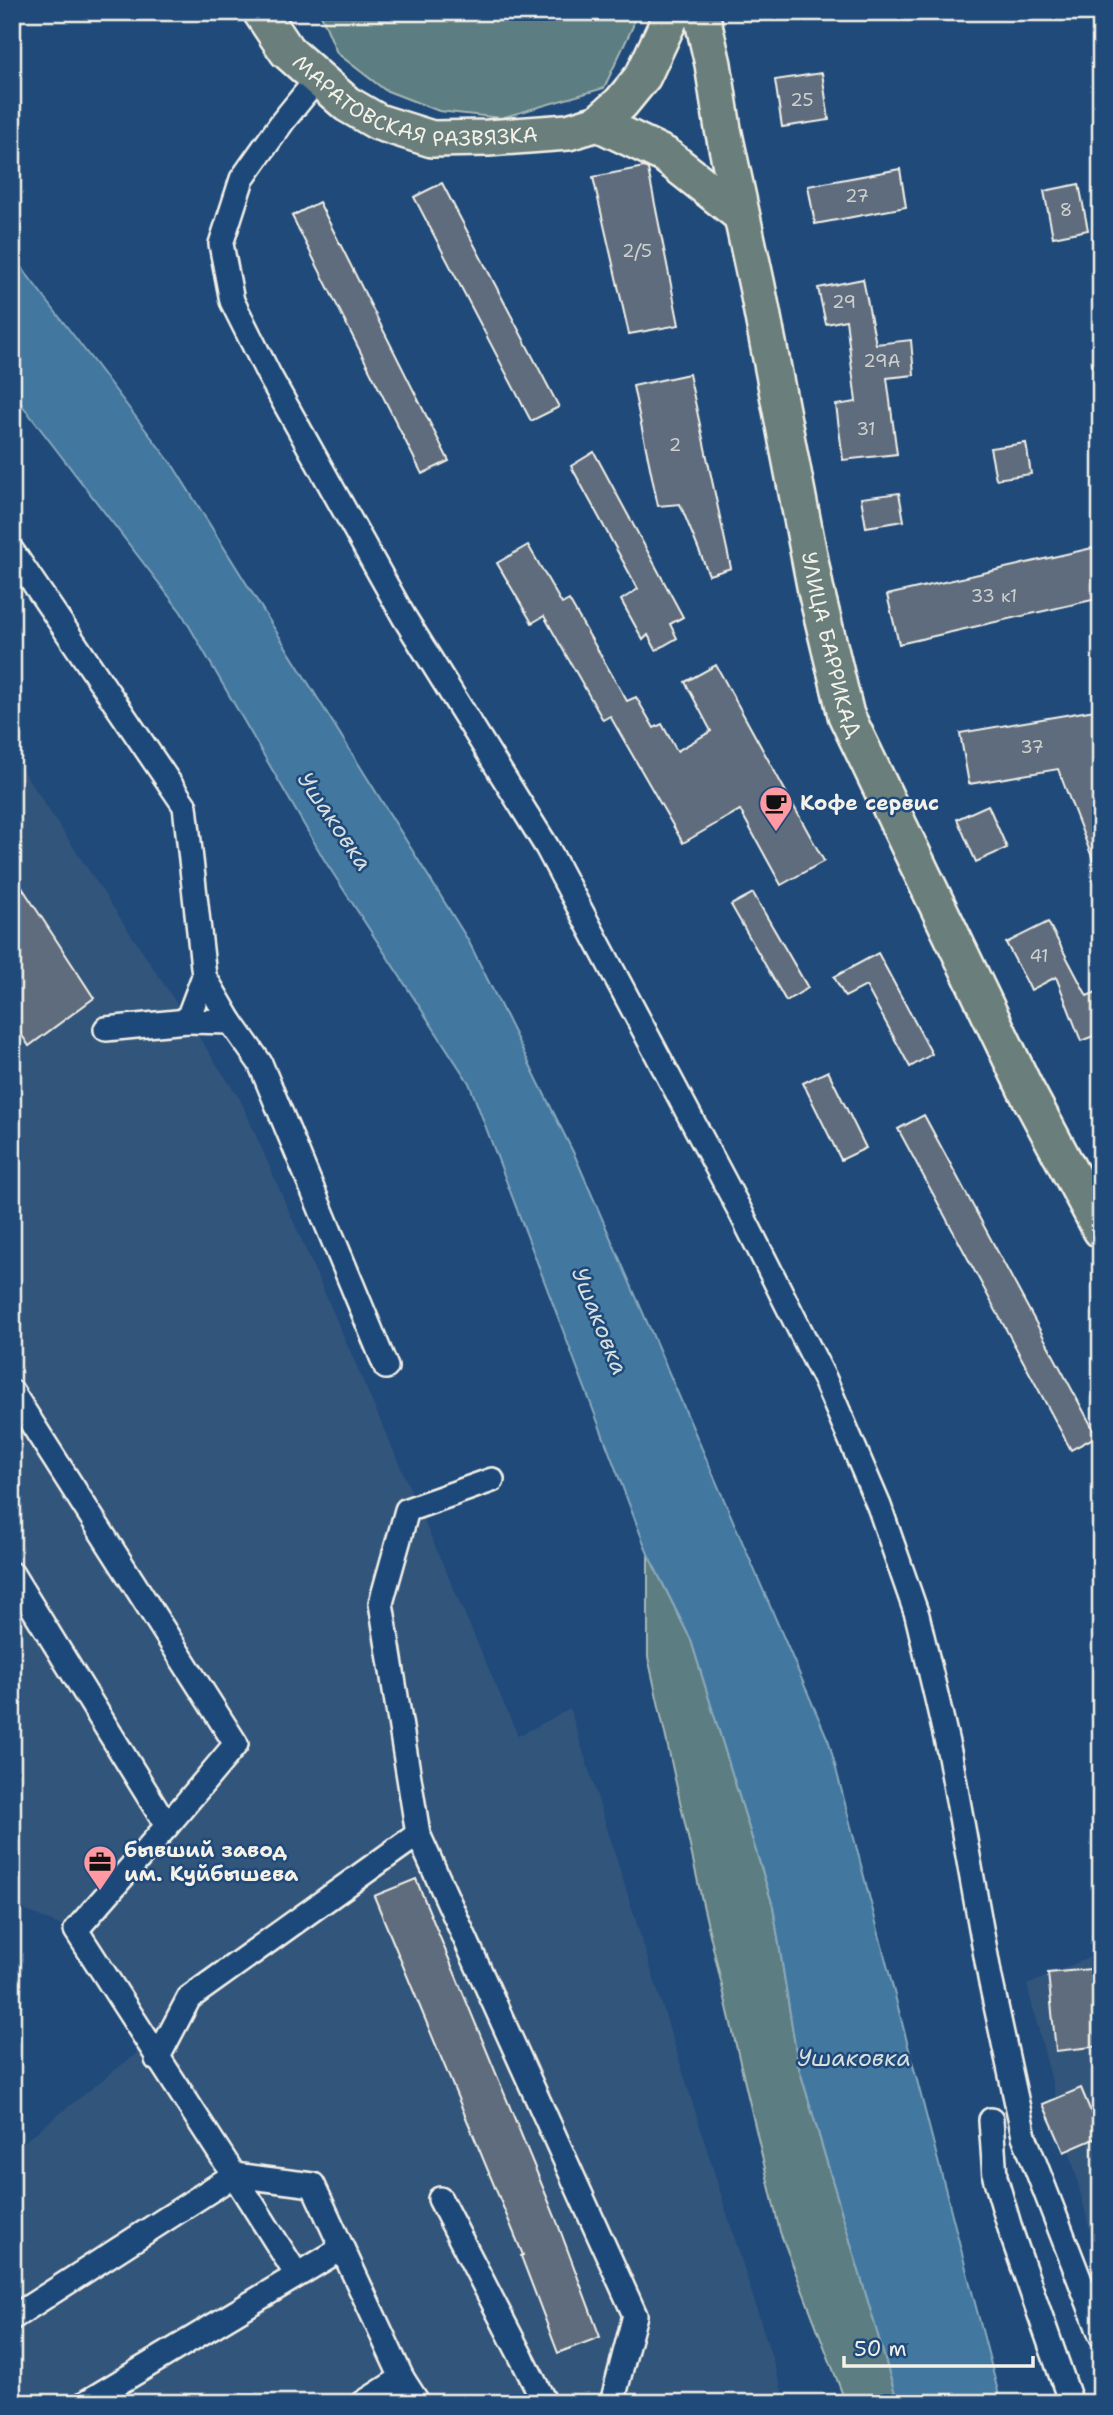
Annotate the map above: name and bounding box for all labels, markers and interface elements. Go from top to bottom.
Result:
street label: МАРАТОВСКАЯ РАЗВЯЗКА [287,48,539,153]
house number: 25 [790,88,814,112]
house number: 27 [845,184,869,208]
house number: 8 [1060,198,1072,222]
house number: 2/5 [622,239,652,263]
house number: 29 [832,290,856,314]
house number: 29А [863,349,901,373]
house number: 31 [856,417,876,441]
house number: 2 [669,433,681,457]
street label: УЛИЦА БАРРИКАД [795,550,869,742]
house number: 33 к1 [971,584,1017,608]
house number: 37 [1020,735,1044,759]
water label: Ушаковка [291,766,379,876]
cafe icon: Кофе сервис [757,784,795,833]
place label: Кофе сервис [800,789,939,817]
house number: 41 [1029,944,1049,968]
water label: Ушаковка [565,1263,635,1379]
place label: бывший завод им. Куйбышева [124,1836,299,1888]
office icon: бывший завод им. Куйбышева [81,1843,119,1892]
water label: Ушаковка [797,2043,911,2073]
scale bar [844,2324,1032,2368]
text: 50 m [854,2335,907,2363]

